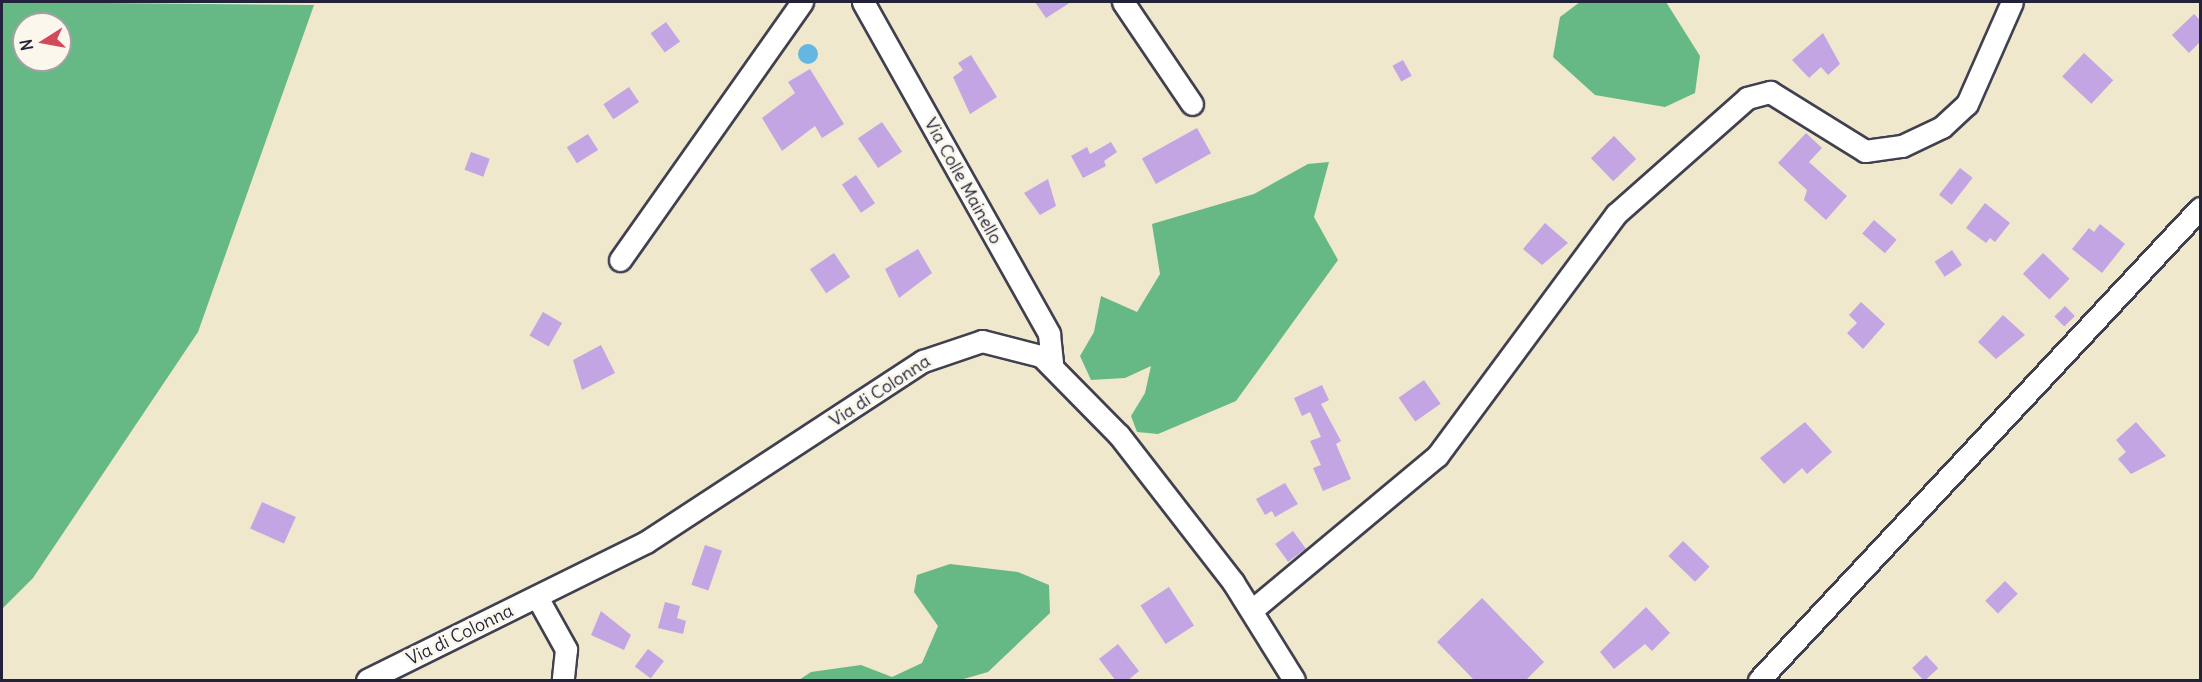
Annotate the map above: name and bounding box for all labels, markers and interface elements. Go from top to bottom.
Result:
north arrow [12,12,72,72]
text: N [15,38,37,52]
street label: Via Colle Mainello [919,114,1007,248]
street label: Via di Colonna [826,350,934,432]
street label: Via di Colonna [403,600,517,670]

